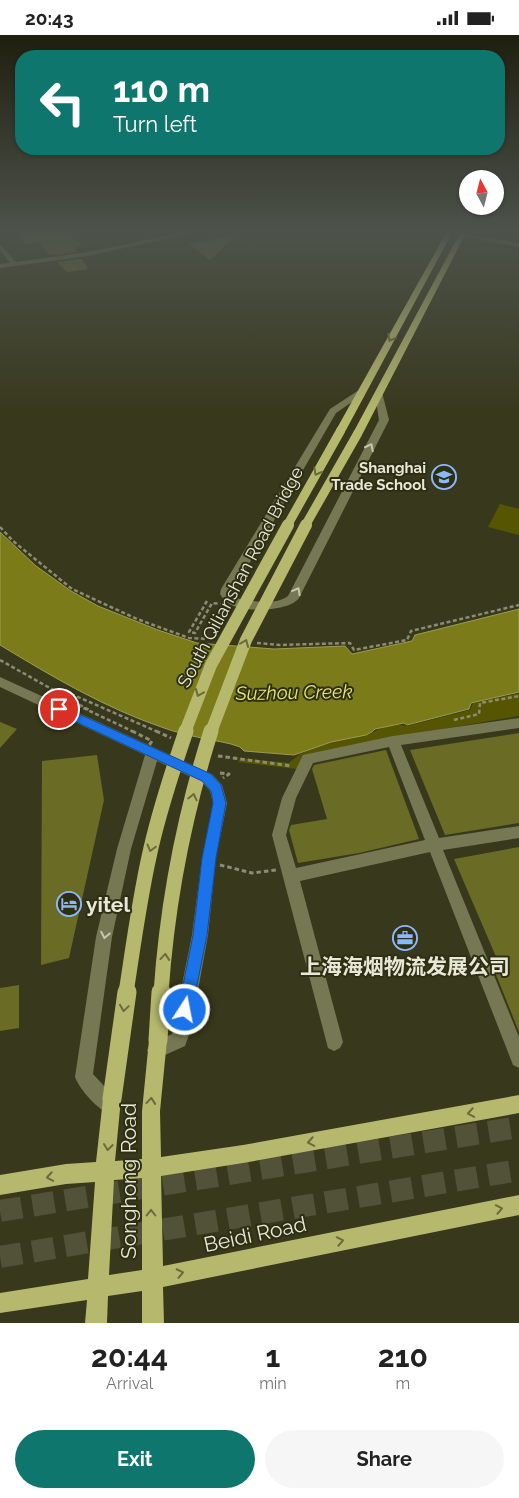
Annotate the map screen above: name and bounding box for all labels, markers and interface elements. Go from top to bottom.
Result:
text: 20:43 [25,7,74,29]
text: 110 m [113,69,210,110]
icon: left [30,70,95,135]
text: Turn left [113,111,197,137]
north arrow [459,170,504,215]
map controls [459,170,504,215]
one-way arrow [388,333,398,342]
one-way arrow [364,443,374,452]
place label: Shanghai Trade School [331,459,426,494]
street label: South Qilianshan Road Bridge [173,463,307,691]
school or university icon: Shanghai Trade School [431,464,457,490]
one-way arrow [313,467,323,476]
one-way arrow [291,588,301,597]
one-way arrow [238,639,249,648]
water label: Suzhou Creek [234,680,353,704]
pin [38,688,80,730]
one-way arrow [195,688,206,697]
icon: arrive [45,695,73,723]
one-way arrow [187,793,198,802]
one-way arrow [147,843,157,851]
hotel icon: yitel [56,891,82,917]
place label: yitel [86,892,130,917]
office icon: 上海海烟物流发展公司 [392,925,418,951]
one-way arrow [100,931,110,940]
one-way arrow [159,953,170,961]
place label: 上海海烟物流发展公司 [300,954,510,979]
position arrow [158,983,210,1035]
one-way arrow [119,1004,130,1012]
one-way arrow [146,1097,157,1105]
street label: Songhong Road [116,1103,141,1259]
one-way arrow [467,1107,475,1117]
one-way arrow [307,1136,316,1146]
one-way arrow [103,1143,114,1151]
one-way arrow [46,1172,55,1182]
one-way arrow [495,1204,503,1214]
one-way arrow [146,1209,156,1216]
street label: Beidi Road [201,1211,309,1257]
one-way arrow [335,1236,344,1246]
one-way arrow [176,1268,185,1279]
text: 20:44 [91,1339,168,1374]
text: 1 [265,1339,280,1374]
text: 210 [378,1339,428,1374]
text: Arrival [106,1374,153,1393]
text: min [259,1374,287,1393]
text: m [395,1374,410,1393]
button: Exit [15,1430,255,1488]
button: Share [265,1430,504,1488]

